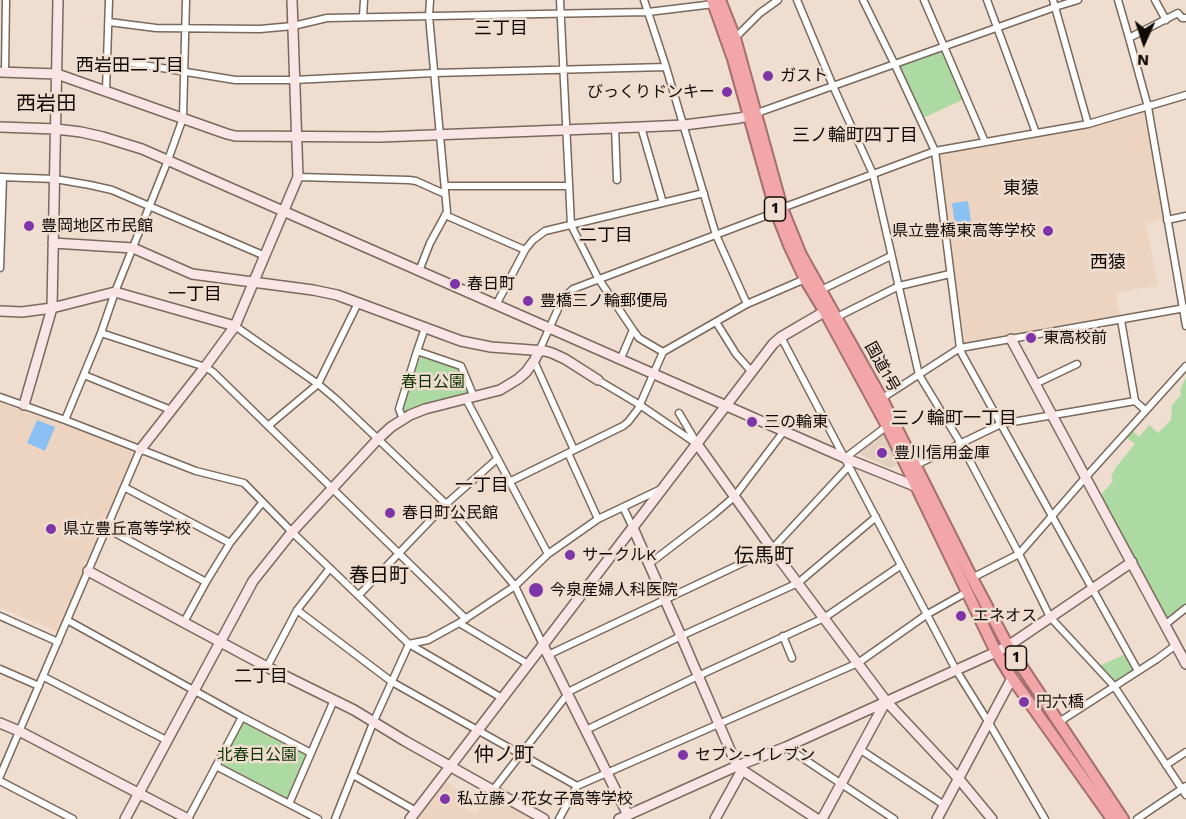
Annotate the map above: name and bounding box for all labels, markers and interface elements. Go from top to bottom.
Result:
north arrow [1114,12,1174,72]
district label: 三丁目 [474,18,528,40]
text: N [1137,51,1149,70]
district label: 西岩田二丁目 [76,55,184,77]
place label: ガスト [780,66,828,86]
marker: ガスト [761,69,775,83]
place label: びっくりドンキー [587,82,715,102]
marker: びっくりドンキー [720,85,734,99]
district label: 西岩田 [16,92,76,116]
district label: 三ノ輪町四丁目 [792,125,918,147]
district label: 東猿 [1003,178,1039,200]
road number: 1 [764,197,786,221]
place label: 豊岡地区市民館 [41,216,153,236]
marker: 豊岡地区市民館 [22,219,36,233]
place label: 県立豊橋東高等学校 [892,221,1036,241]
marker: 県立豊橋東高等学校 [1041,224,1055,238]
district label: 二丁目 [579,225,633,247]
district label: 西猿 [1090,252,1126,274]
place label: 春日町 [467,274,515,294]
marker: 春日町 [448,277,462,291]
district label: 一丁目 [168,284,222,306]
place label: 豊橋三ノ輪郵便局 [540,291,668,311]
marker: 豊橋三ノ輪郵便局 [521,294,535,308]
place label: 東高校前 [1043,328,1107,348]
marker: 東高校前 [1024,331,1038,345]
street label: 国道1号 [860,339,904,395]
park label: 春日公園 [401,372,465,392]
district label: 三ノ輪町一丁目 [891,408,1017,430]
place label: 三の輪東 [764,412,828,432]
marker: 三の輪東 [745,415,759,429]
place label: 豊川信用金庫 [894,443,990,463]
marker: 豊川信用金庫 [875,446,889,460]
district label: 一丁目 [455,475,509,497]
place label: 春日町公民館 [402,503,498,523]
marker: 春日町公民館 [383,506,397,520]
place label: 県立豊丘高等学校 [63,519,191,539]
marker: 県立豊丘高等学校 [44,522,58,536]
district label: 伝馬町 [734,544,794,568]
place label: サークルK [582,545,656,565]
marker: サークルK [563,548,577,562]
district label: 春日町 [349,564,409,588]
place label: 今泉産婦人科医院 [550,580,678,600]
marker: 今泉産婦人科医院 [527,581,545,599]
place label: エネオス [973,606,1037,626]
marker: エネオス [954,609,968,623]
road number: 1 [1006,646,1026,670]
district label: 二丁目 [234,666,288,688]
place label: 円六橋 [1036,692,1084,712]
marker: 円六橋 [1017,695,1031,709]
district label: 仲ノ町 [474,743,534,767]
park label: 北春日公園 [217,745,297,765]
place label: セブン-イレブン [695,745,815,765]
marker: セブン-イレブン [676,748,690,762]
place label: 私立藤ノ花女子高等学校 [457,789,633,809]
marker: 私立藤ノ花女子高等学校 [438,792,452,806]

